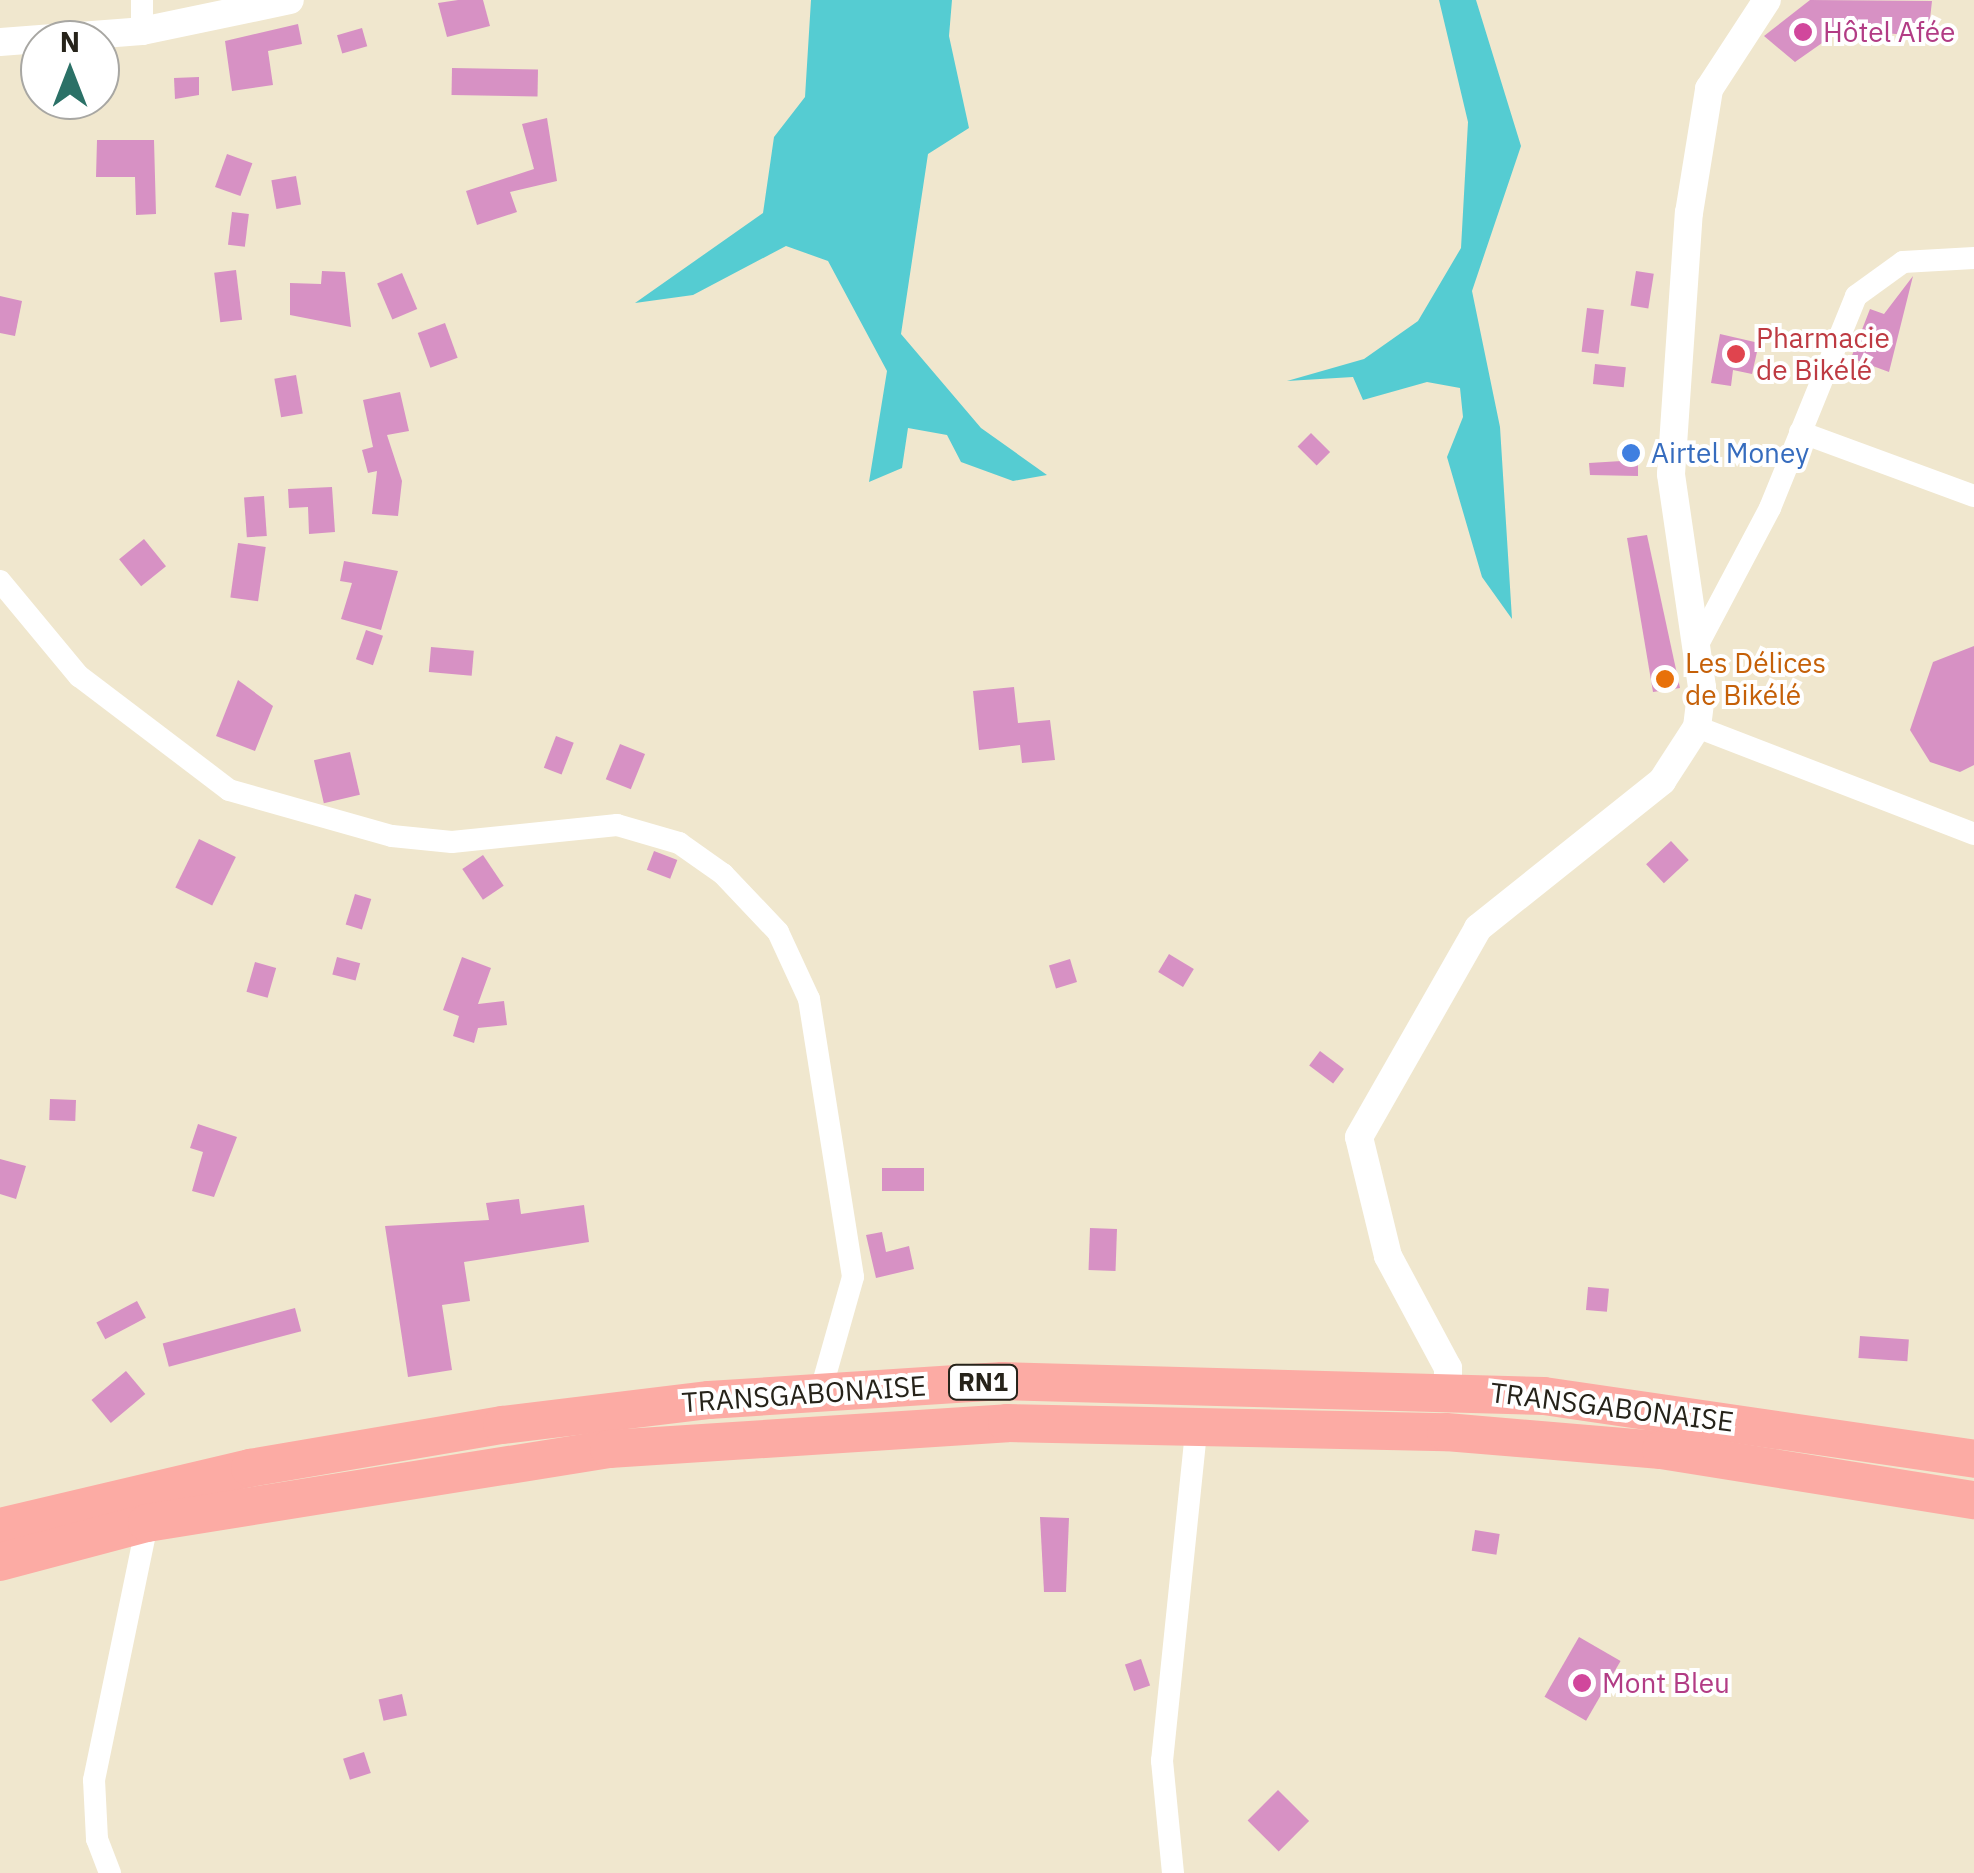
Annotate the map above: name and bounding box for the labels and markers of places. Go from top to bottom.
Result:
place label: Hôtel Afée [1823,15,1955,49]
marker: Hôtel Afée [1792,21,1814,43]
place label: Pharmacie de Bikélé [1756,321,1890,387]
marker: Pharmacie de Bikélé [1725,343,1747,365]
place label: Airtel Money [1651,436,1809,470]
marker: Airtel Money [1620,442,1642,464]
place label: Les Délices de Bikélé [1685,646,1826,712]
marker: Les Délices de Bikélé [1654,668,1676,690]
place label: Mont Bleu [1602,1666,1730,1700]
marker: Mont Bleu [1571,1672,1593,1694]

